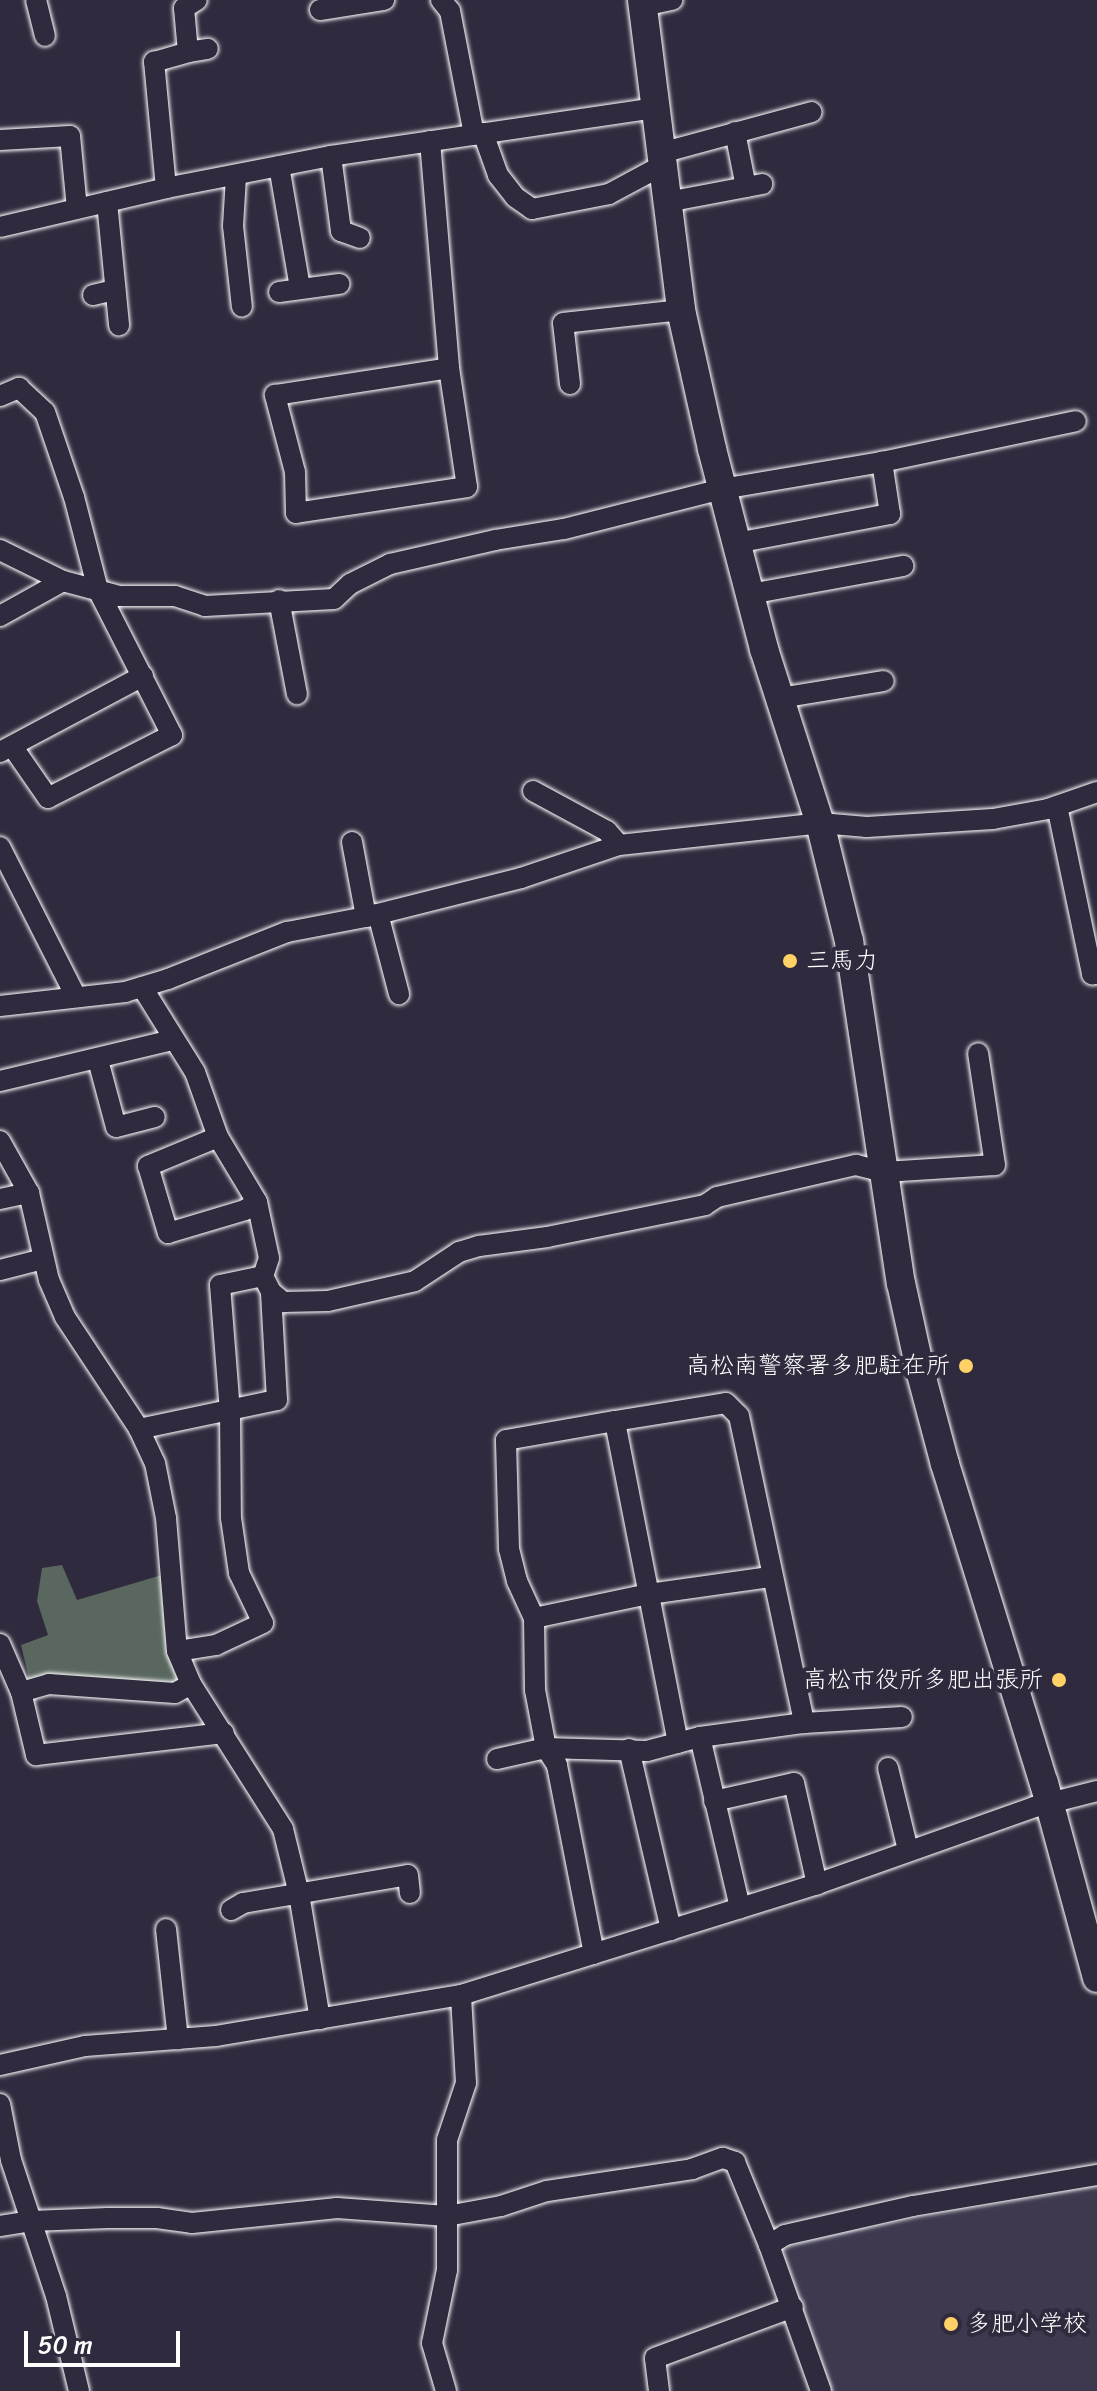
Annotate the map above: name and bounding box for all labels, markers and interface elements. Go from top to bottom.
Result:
place label: 三馬力 [806,947,878,975]
marker: 三馬力 [781,952,799,970]
place label: 高松南警察署多肥駐在所 [686,1352,950,1380]
marker: 高松南警察署多肥駐在所 [957,1357,975,1375]
place label: 高松市役所多肥出張所 [803,1666,1043,1694]
marker: 高松市役所多肥出張所 [1050,1671,1068,1689]
place label: 多肥小学校 [967,2310,1087,2338]
scale bar [28,2315,184,2365]
marker: 多肥小学校 [942,2315,960,2333]
text: 50 m [38,2324,93,2366]

